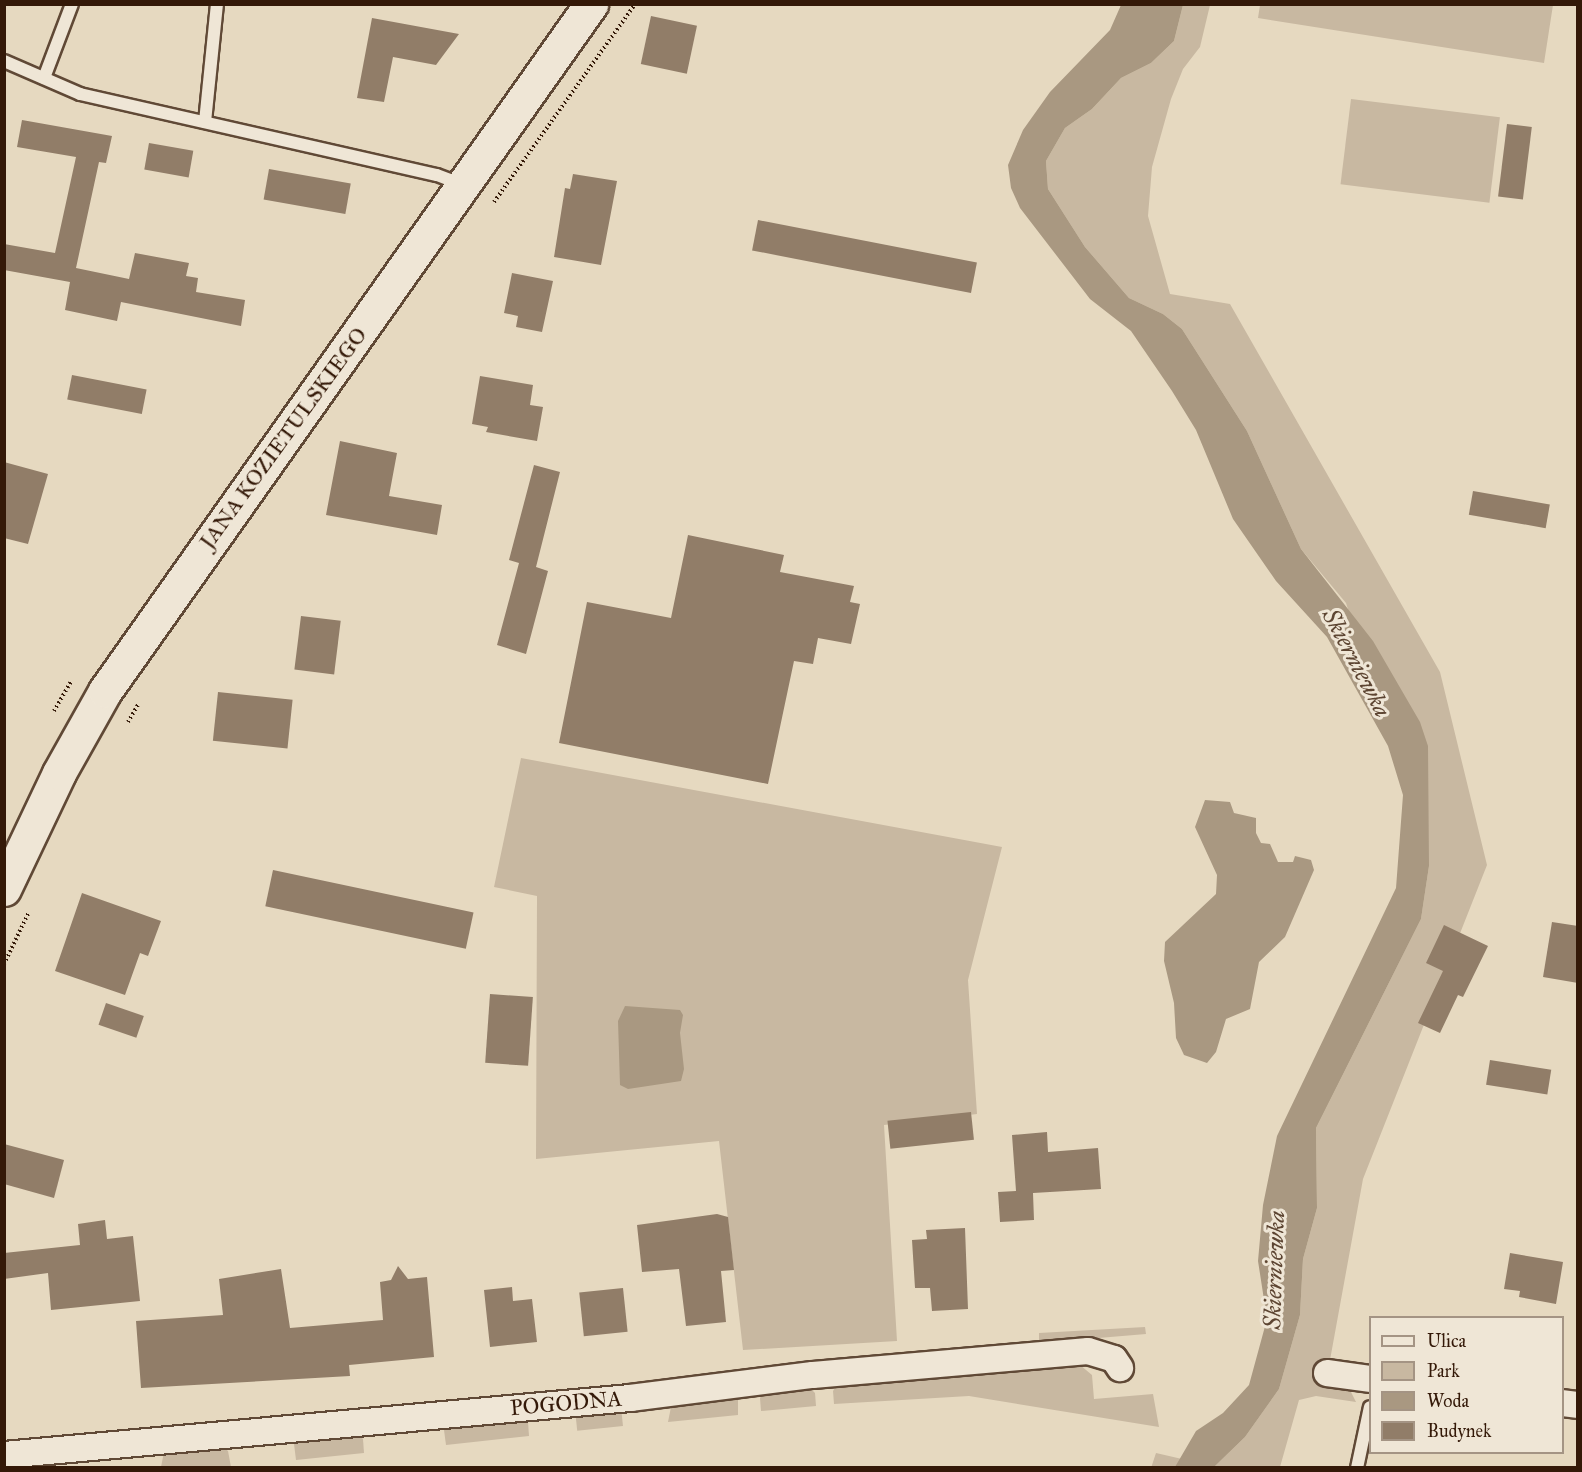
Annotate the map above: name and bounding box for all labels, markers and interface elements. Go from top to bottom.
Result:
street label: JANA KOZIETULSKIEGO [194,322,372,554]
water label: Skierniewka [1315,604,1397,722]
water label: Skierniewka [1259,1210,1291,1330]
legend [1369,1316,1564,1454]
text: Ulica [1427,1330,1466,1352]
text: Park [1427,1360,1460,1382]
street label: POGODNA [509,1385,623,1421]
text: Woda [1427,1390,1469,1412]
text: Budynek [1427,1420,1491,1442]

